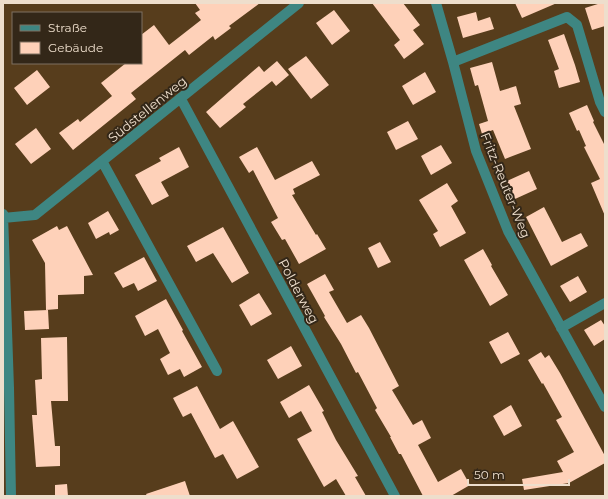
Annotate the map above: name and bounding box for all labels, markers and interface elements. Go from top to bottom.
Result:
legend [12,12,142,64]
text: Straße [48,20,87,35]
text: Gebäude [48,40,103,55]
street label: Südstellenweg [105,72,189,146]
street label: Fritz-Reuter-Weg [478,130,534,240]
street label: Polderweg [275,256,323,326]
scale bar [468,461,569,487]
text: 50 m [474,467,505,482]

